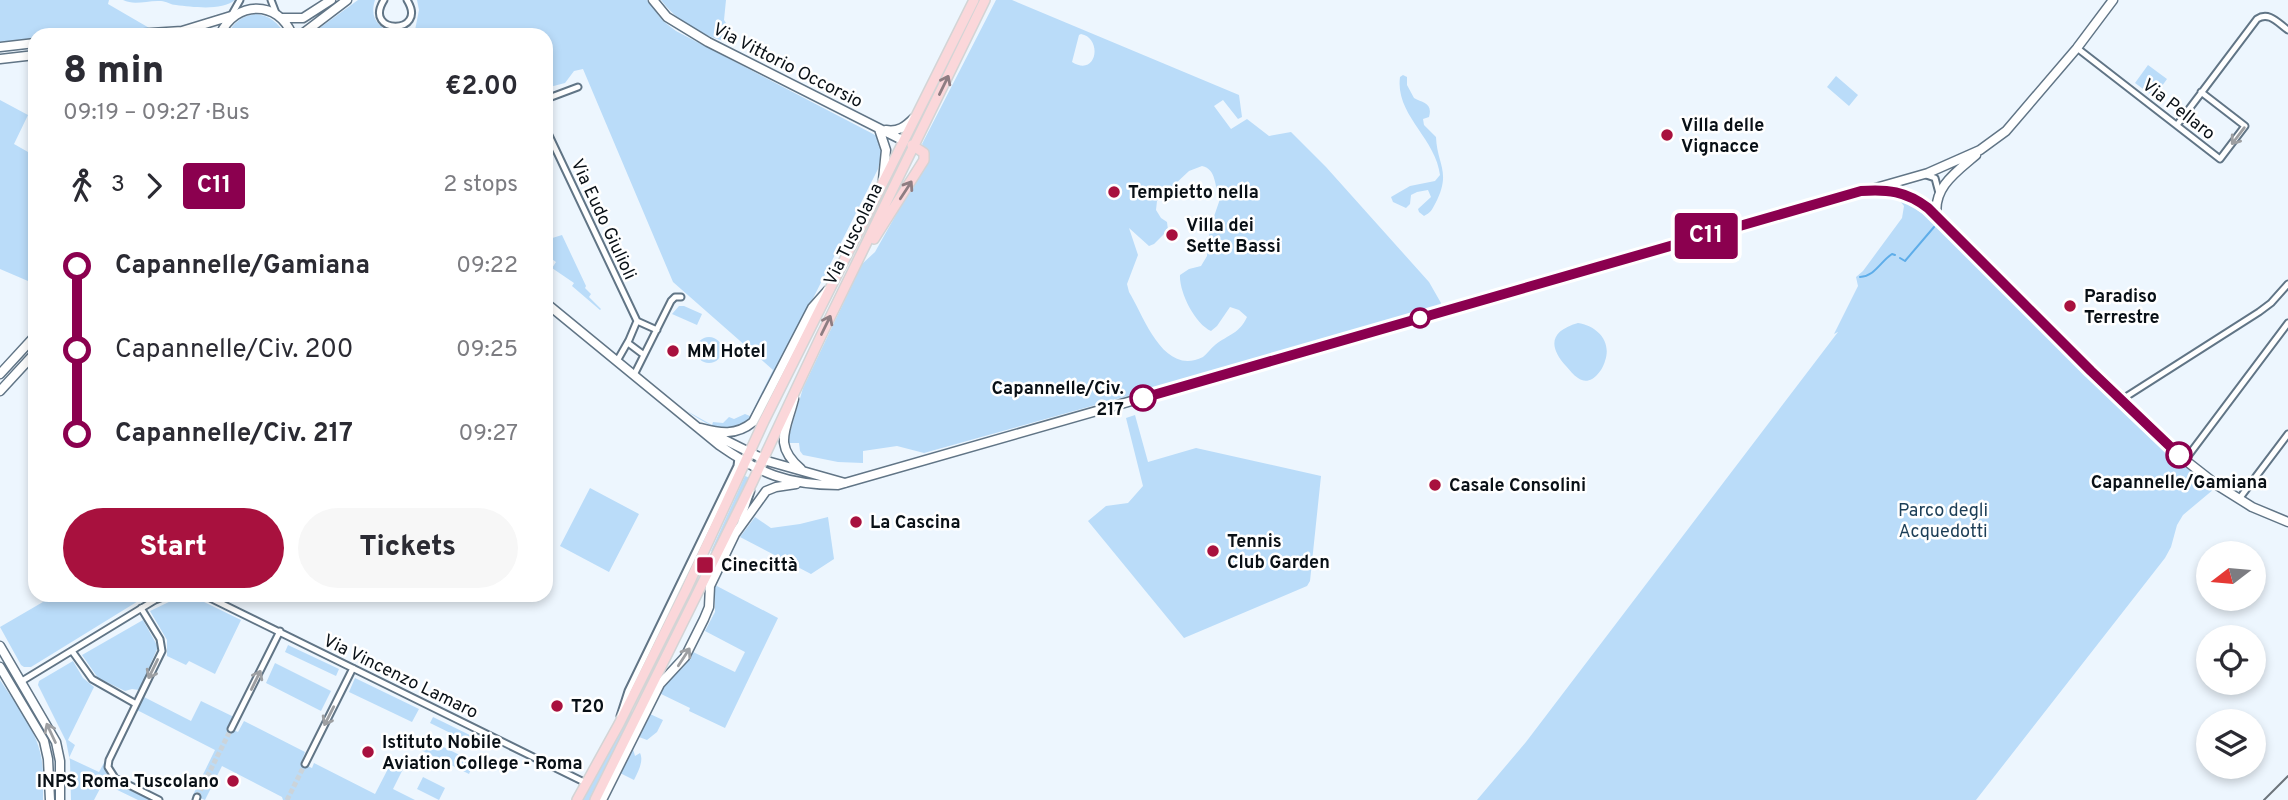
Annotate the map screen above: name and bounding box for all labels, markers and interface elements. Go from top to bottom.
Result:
street label: Via Vittorio Occorsio [708,19,866,114]
text: 8 min [63,48,164,97]
text: €2.00 [445,71,518,104]
street label: Via Pellaro [2137,74,2219,146]
one-way arrow [938,75,951,96]
text: 09:19 – 09:27 · Bus [63,99,250,128]
place label: Villa delle Vignacce [1681,115,1764,159]
one-way arrow [2230,126,2245,145]
marker: Villa delle Vignacce [1659,127,1675,143]
street label: Via Eudo Giulioli [565,155,641,284]
icon: walk [63,167,101,205]
icon: forward [135,167,173,205]
text: 3 [111,171,125,200]
text: C11 [197,171,231,201]
text: 2 stops [443,171,518,200]
street label: Via Tuscolana [820,180,889,289]
one-way arrow [899,180,913,200]
place label: Tempietto nella [1128,182,1259,205]
marker: Tempietto nella [1106,184,1122,200]
line badge: C11 [1666,213,1746,259]
place label: Villa dei Sette Bassi [1186,215,1281,259]
text: C11 [1689,221,1723,251]
marker: Villa dei Sette Bassi [1164,227,1180,243]
text: Capannelle/Gamiana [115,250,370,283]
text: 09:22 [456,252,518,281]
place label: Paradiso Terrestre [2084,286,2160,330]
marker: Paradiso Terrestre [2062,298,2078,314]
unlabelled marker [1410,308,1430,328]
one-way arrow [820,315,833,336]
text: Capannelle/Civ. 200 [115,334,354,367]
text: 09:25 [456,336,518,365]
place label: MM Hotel [687,341,766,364]
marker: MM Hotel [665,343,681,359]
place label: Capannelle/Civ. 217 [992,378,1124,422]
marker: Capannelle/Civ. 217 [1130,385,1156,411]
text: Capannelle/Civ. 217 [115,418,353,451]
text: 09:27 [458,420,518,449]
marker: Capannelle/Gamiana [2166,442,2192,468]
place label: Capannelle/Gamiana [2091,472,2267,495]
place label: Casale Consolini [1449,475,1586,498]
marker: Casale Consolini [1427,477,1443,493]
park label: Parco degli Acquedotti [1898,500,1988,544]
button: Start [63,508,284,588]
button: Tickets [298,508,518,588]
place label: La Cascina [870,512,960,535]
marker: La Cascina [848,514,864,530]
place label: Tennis Club Garden [1227,531,1330,575]
north arrow [2196,541,2266,611]
map controls [2196,541,2266,779]
marker: Tennis Club Garden [1205,543,1221,559]
marker: Cinecittà [695,555,715,575]
place label: Cinecittà [721,555,798,578]
button: locate [2196,625,2266,695]
street label: Via Vincenzo Lamaro [319,630,482,725]
one-way arrow [677,647,691,667]
one-way arrow [146,658,160,679]
one-way arrow [249,670,263,691]
place label: T20 [571,696,604,719]
marker: T20 [549,698,565,714]
one-way arrow [321,705,335,726]
button: layers [2196,709,2266,779]
one-way arrow [44,723,58,744]
place label: Istituto Nobile Aviation College - Roma [382,732,583,776]
marker: Istituto Nobile Aviation College - Roma [360,744,376,760]
place label: INPS Roma Tuscolano [37,771,219,794]
marker: INPS Roma Tuscolano [225,773,241,789]

